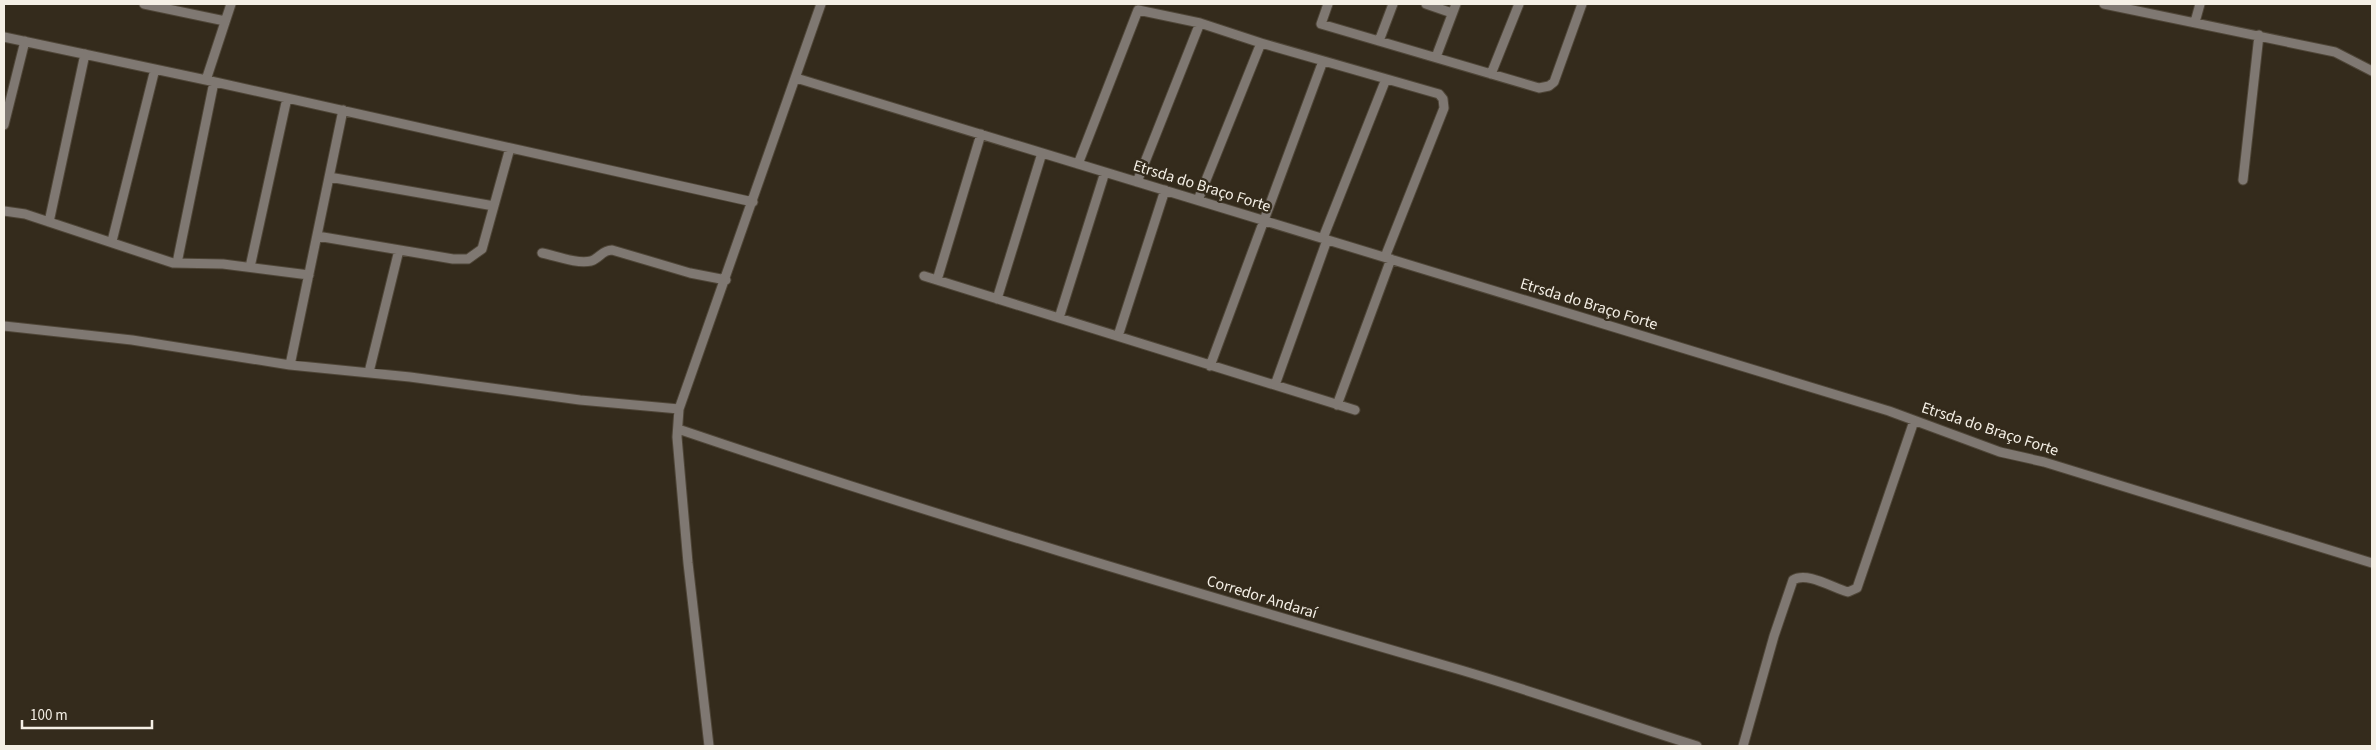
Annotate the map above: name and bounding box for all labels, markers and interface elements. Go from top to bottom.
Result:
street label: Etrsda do Braço Forte [1130,155,1274,217]
street label: Etrsda do Braço Forte [1517,273,1661,335]
street label: Etrsda do Braço Forte [1919,396,2061,462]
street label: Corredor Andaraí [1204,570,1321,625]
scale bar [22,698,152,730]
text: 100 m [30,705,68,726]

